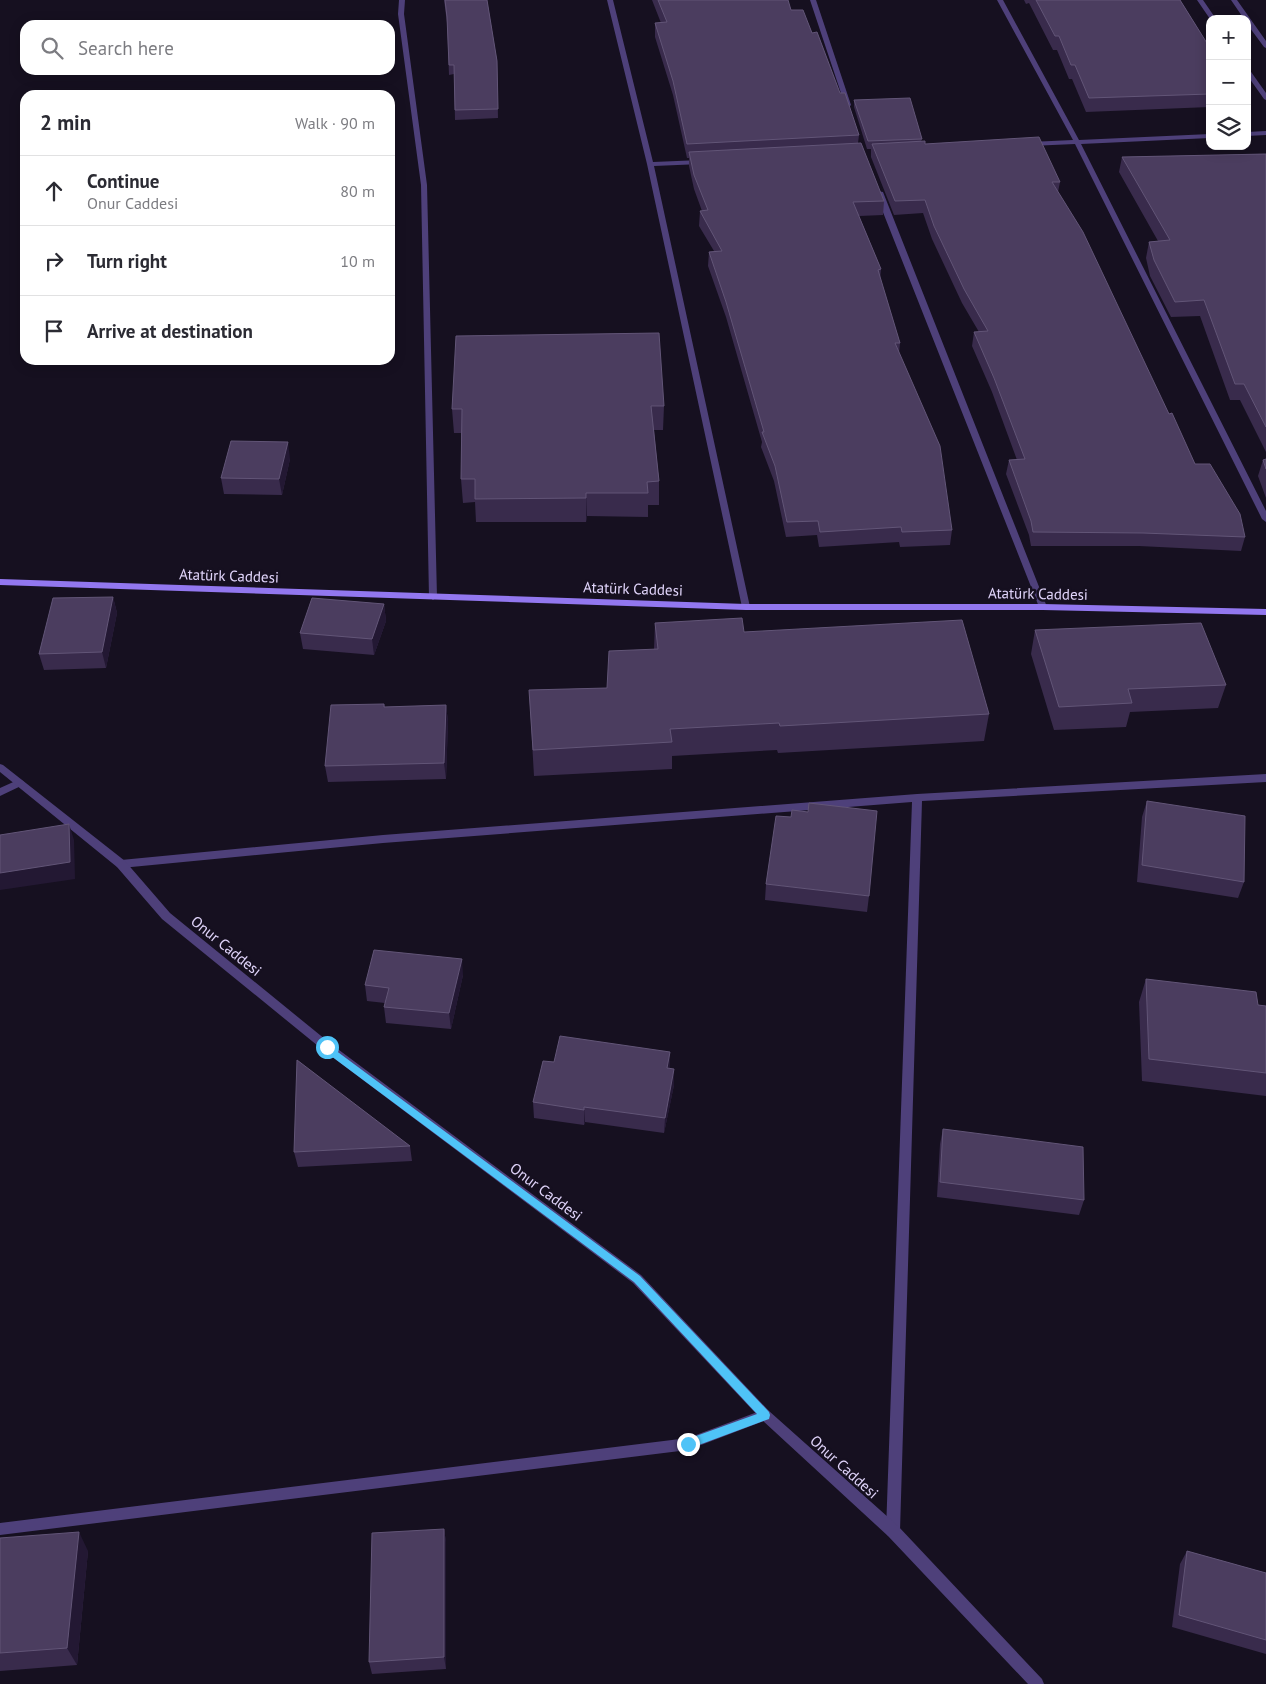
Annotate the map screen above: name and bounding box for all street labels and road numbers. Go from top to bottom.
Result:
street label: Atatürk Caddesi [179,564,279,587]
street label: Atatürk Caddesi [583,577,683,600]
street label: Atatürk Caddesi [988,583,1088,604]
street label: Onur Caddesi [187,911,266,980]
street label: Onur Caddesi [506,1158,586,1225]
street label: Onur Caddesi [806,1431,882,1502]

